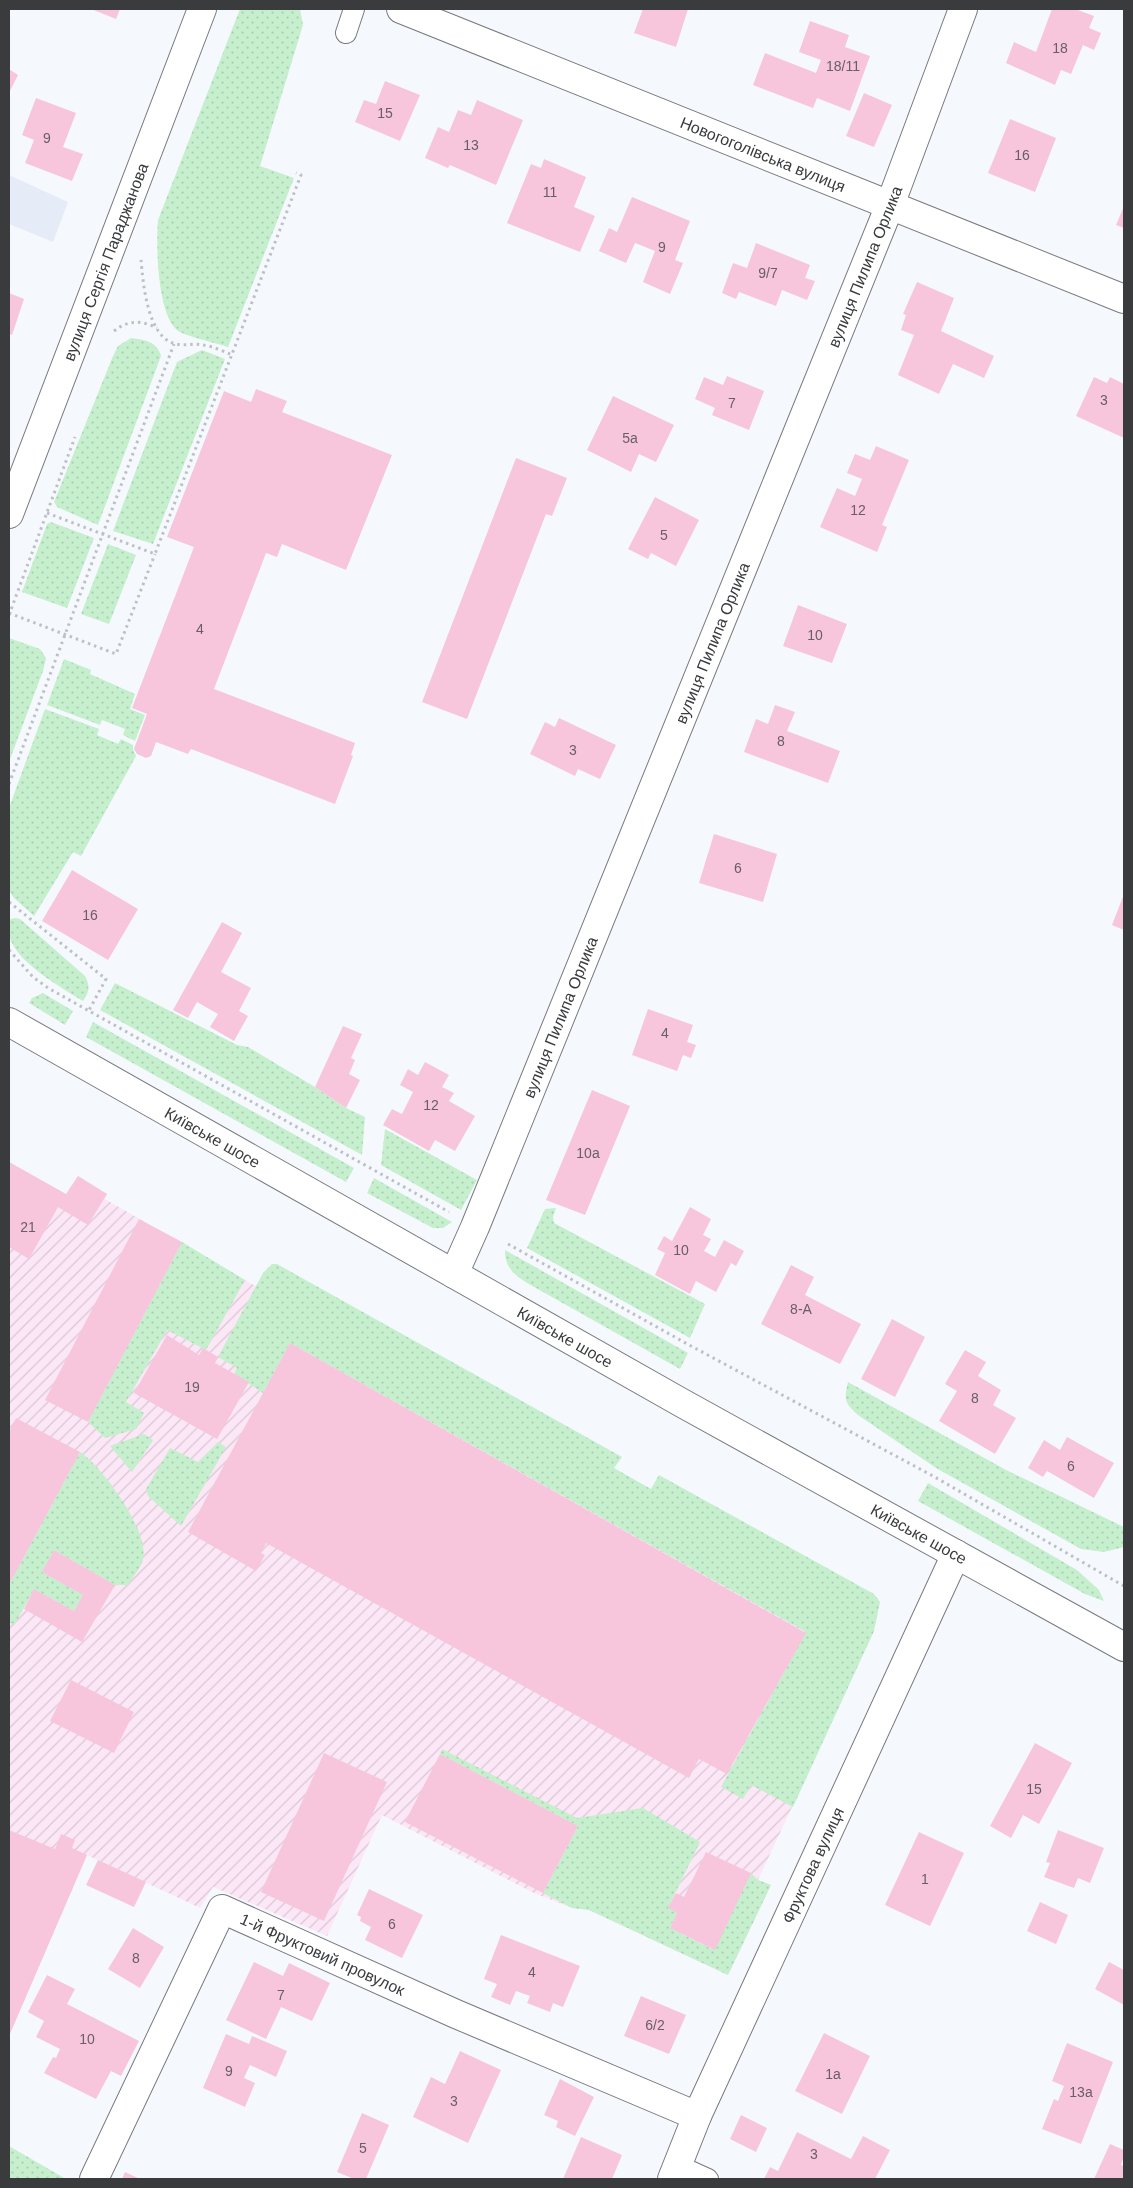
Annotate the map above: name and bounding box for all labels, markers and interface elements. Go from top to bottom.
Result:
house number: 18 [1052,40,1068,56]
house number: 18/11 [826,58,860,74]
house number: 15 [377,105,393,121]
street label: Новогоголівська вулиця [678,113,848,195]
house number: 9 [43,130,51,146]
house number: 13 [463,137,479,153]
house number: 16 [1014,147,1030,163]
street label: вулиця Сергія Параджанова [60,160,151,363]
street label: вулиця Пилипа Орлика [825,183,905,350]
house number: 11 [543,184,557,200]
house number: 9 [658,239,666,255]
house number: 9/7 [758,265,778,281]
house number: 3 [1100,392,1108,408]
house number: 7 [728,395,736,411]
house number: 5а [622,430,638,446]
house number: 12 [850,502,866,518]
house number: 5 [660,527,668,543]
street label: вулиця Пилипа Орлика [672,560,753,726]
house number: 4 [196,621,204,637]
house number: 10 [807,627,823,643]
house number: 8 [777,733,785,749]
house number: 3 [569,742,577,758]
house number: 6 [734,860,742,876]
house number: 16 [82,907,98,923]
street label: вулиця Пилипа Орлика [520,934,601,1100]
house number: 4 [661,1025,669,1041]
house number: 12 [423,1097,439,1113]
street label: Київське шосе [162,1104,263,1171]
house number: 10а [576,1145,600,1161]
house number: 21 [20,1219,36,1235]
house number: 10 [673,1242,689,1258]
house number: 8-А [790,1301,813,1317]
street label: Київське шосе [515,1303,616,1371]
house number: 19 [184,1379,200,1395]
house number: 8 [971,1390,979,1406]
house number: 6 [1067,1458,1075,1474]
street label: Київське шосе [868,1501,970,1567]
house number: 15 [1026,1781,1042,1797]
street label: Фруктова вулиця [779,1804,847,1926]
house number: 1 [921,1871,929,1887]
street label: 1-й Фруктовий провулок [238,1910,408,1999]
house number: 6 [388,1916,396,1932]
house number: 8 [132,1950,140,1966]
house number: 4 [528,1964,536,1980]
house number: 7 [277,1987,285,2003]
house number: 6/2 [645,2017,665,2033]
house number: 10 [79,2031,95,2047]
house number: 9 [225,2063,233,2079]
house number: 1а [825,2066,841,2082]
house number: 13а [1069,2084,1093,2100]
house number: 3 [450,2093,458,2109]
house number: 5 [359,2140,367,2156]
house number: 3 [810,2146,818,2162]

